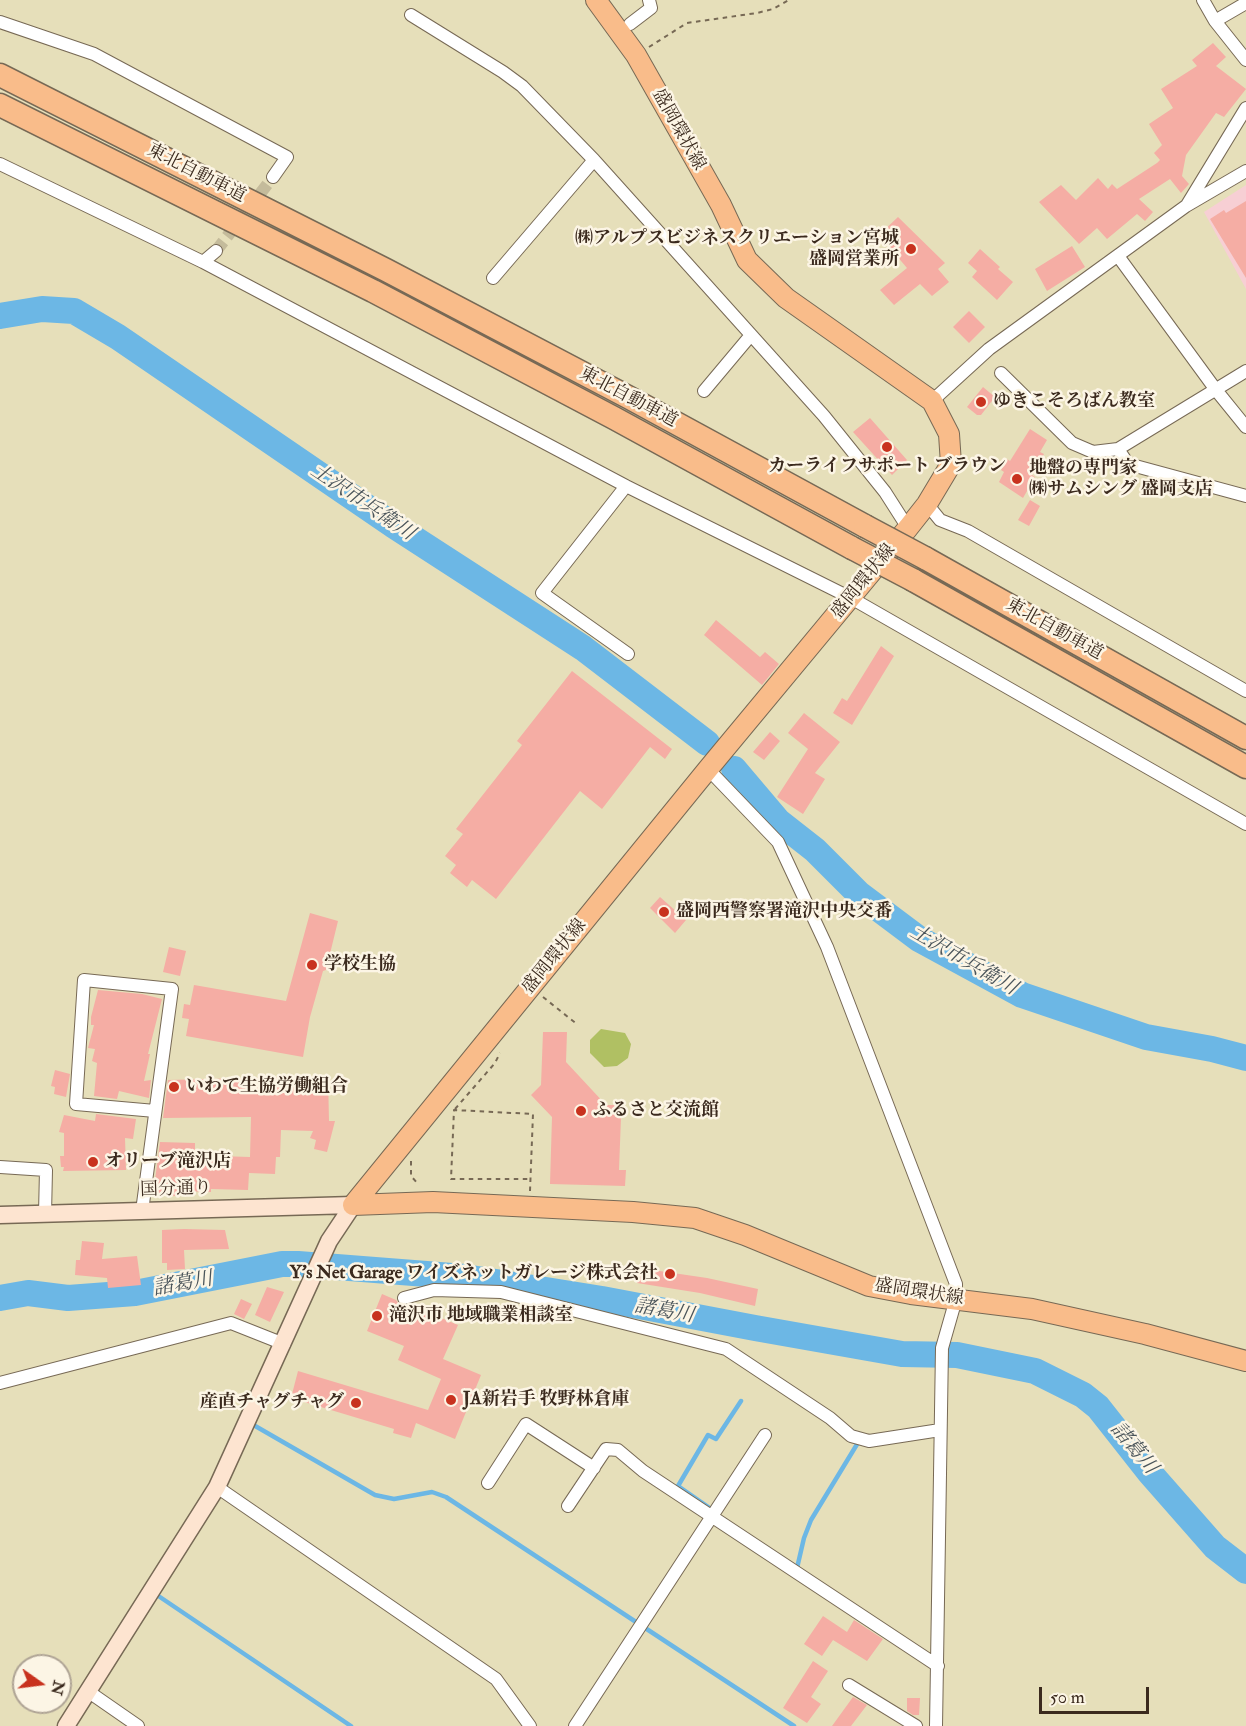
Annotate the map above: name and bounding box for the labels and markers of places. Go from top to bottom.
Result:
place label: ㈱アルプスビジネスクリエーション宮城 盛岡営業所 [575,228,899,270]
marker: ㈱アルプスビジネスクリエーション宮城 盛岡営業所 [904,242,918,256]
place label: ゆきこそろばん教室 [993,391,1155,413]
marker: ゆきこそろばん教室 [974,395,988,409]
marker: カーライフサポート ブラウン [880,440,894,454]
place label: カーライフサポート ブラウン [768,456,1006,478]
place label: 地盤の専門家 ㈱サムシング 盛岡支店 [1029,458,1213,500]
marker: 地盤の専門家 ㈱サムシング 盛岡支店 [1010,472,1024,486]
place label: 盛岡西警察署滝沢中央交番 [676,901,892,923]
marker: 盛岡西警察署滝沢中央交番 [657,905,671,919]
place label: 学校生協 [324,954,396,976]
marker: 学校生協 [305,958,319,972]
place label: いわて生協労働組合 [186,1076,348,1098]
marker: いわて生協労働組合 [167,1080,181,1094]
place label: ふるさと交流館 [593,1100,719,1122]
marker: ふるさと交流館 [574,1104,588,1118]
place label: オリーブ滝沢店 [105,1151,231,1173]
marker: オリーブ滝沢店 [86,1155,100,1169]
place label: Y’s Net Garage ワイズネットガレージ株式会社 [290,1263,658,1285]
marker: Y’s Net Garage ワイズネットガレージ株式会社 [663,1267,677,1281]
place label: 滝沢市 地域職業相談室 [389,1305,573,1327]
marker: 滝沢市 地域職業相談室 [370,1309,384,1323]
place label: JA新岩手 牧野林倉庫 [463,1389,629,1411]
place label: 産直チャグチャグ [200,1392,344,1414]
marker: JA新岩手 牧野林倉庫 [444,1393,458,1407]
marker: 産直チャグチャグ [349,1396,363,1410]

